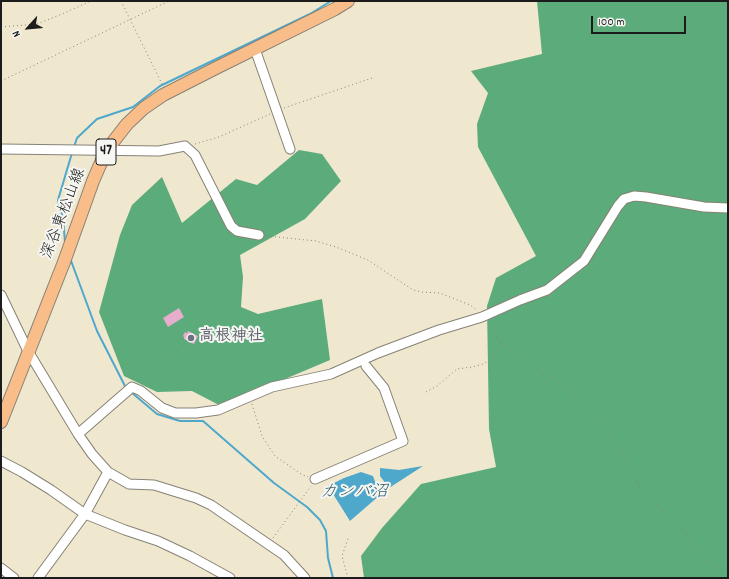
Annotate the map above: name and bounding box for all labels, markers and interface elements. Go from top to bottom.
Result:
north arrow [8,8,48,48]
scale bar [593,8,688,34]
text: 100 m [598,14,625,31]
text: N [9,27,26,40]
road number: 47 [96,139,116,165]
street label: 深谷東松山線 [39,166,91,262]
place label: 高根神社 [199,328,263,348]
marker: 高根神社 [186,333,196,343]
water label: カンバ沼 [320,484,388,504]

